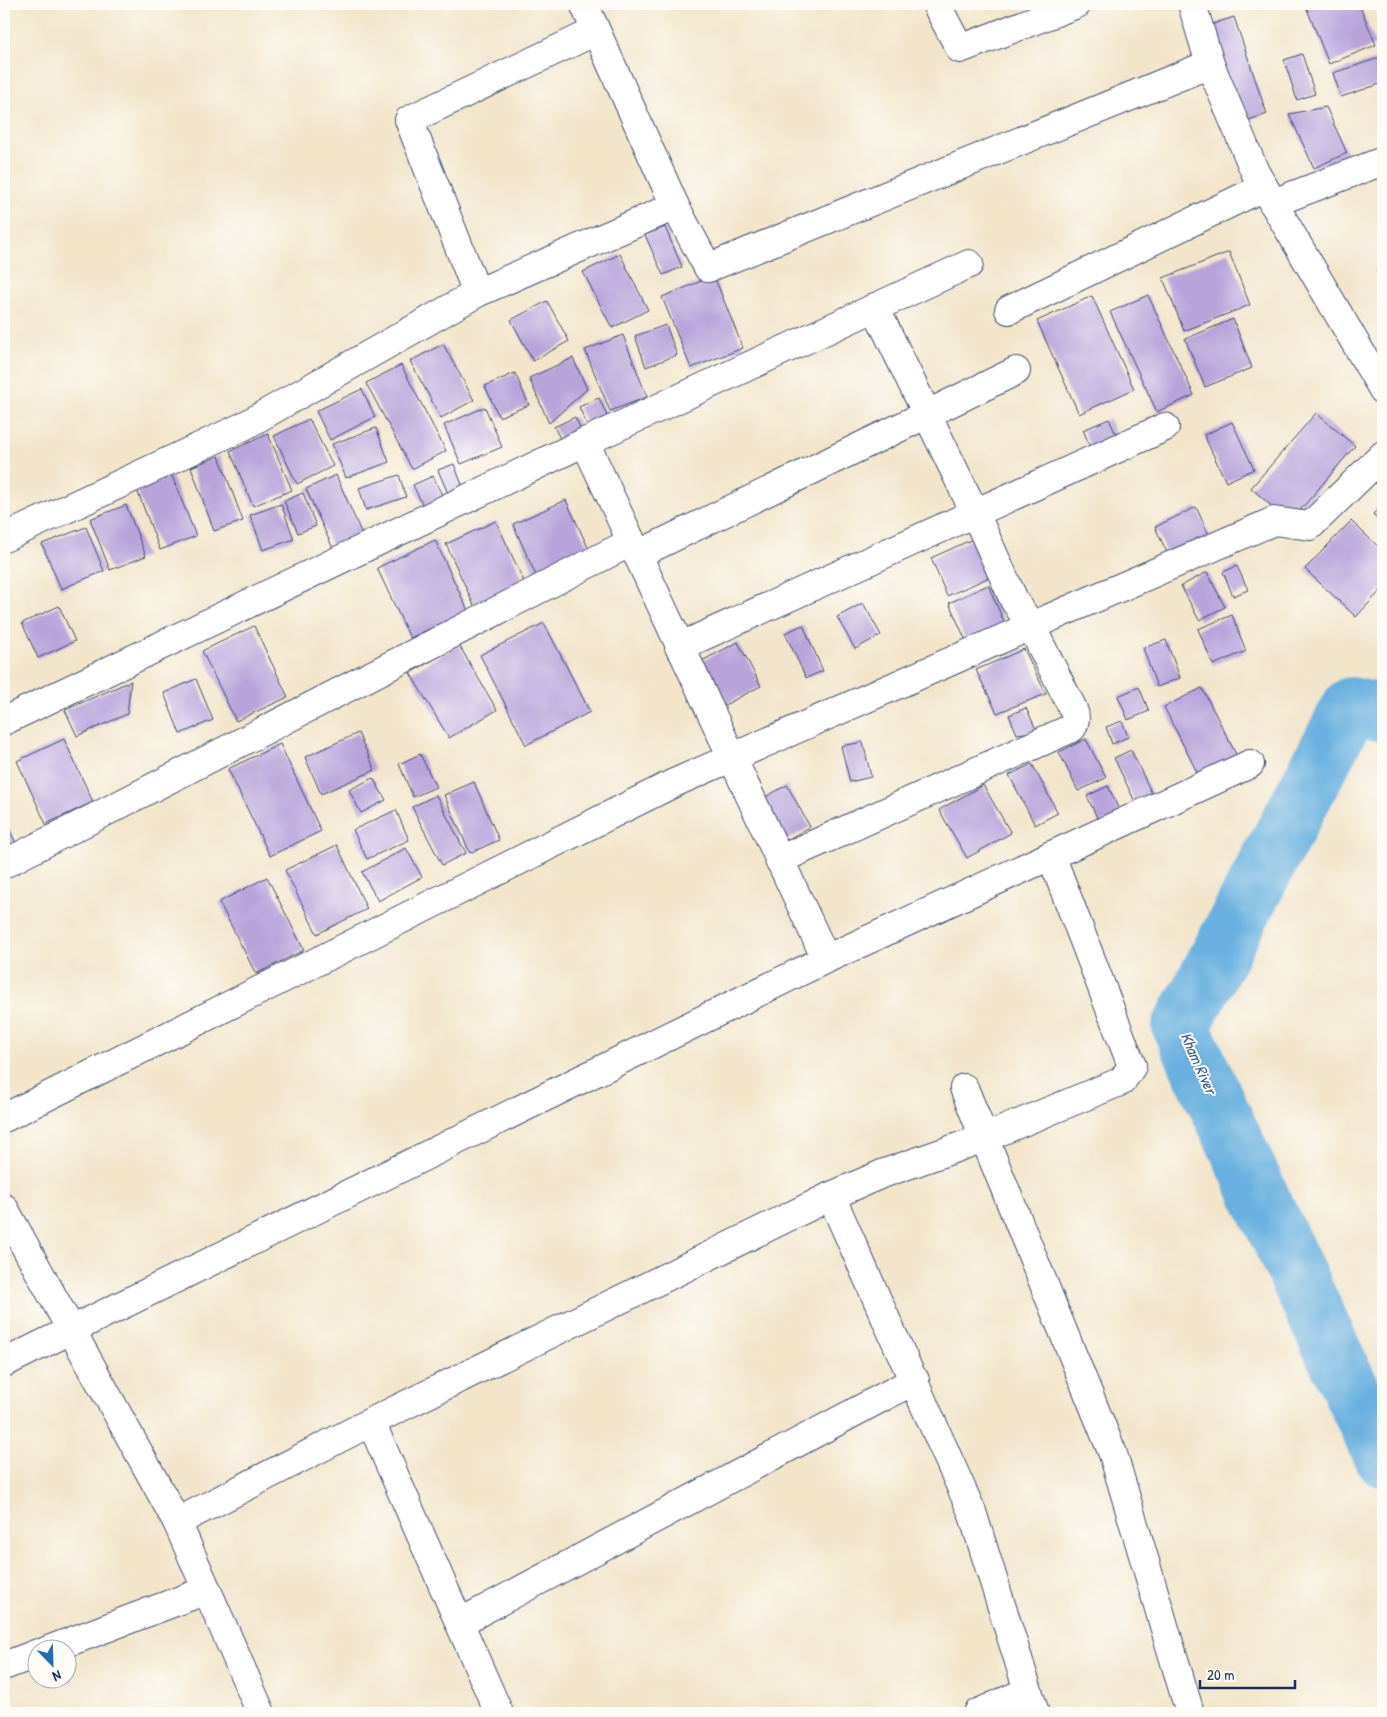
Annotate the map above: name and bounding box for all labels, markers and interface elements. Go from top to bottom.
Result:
water label: Kham River [1176,1029,1223,1099]
north arrow [28,1640,78,1690]
scale bar [1200,1657,1294,1689]
text: 20 m [1207,1664,1234,1685]
text: N [50,1666,64,1687]

